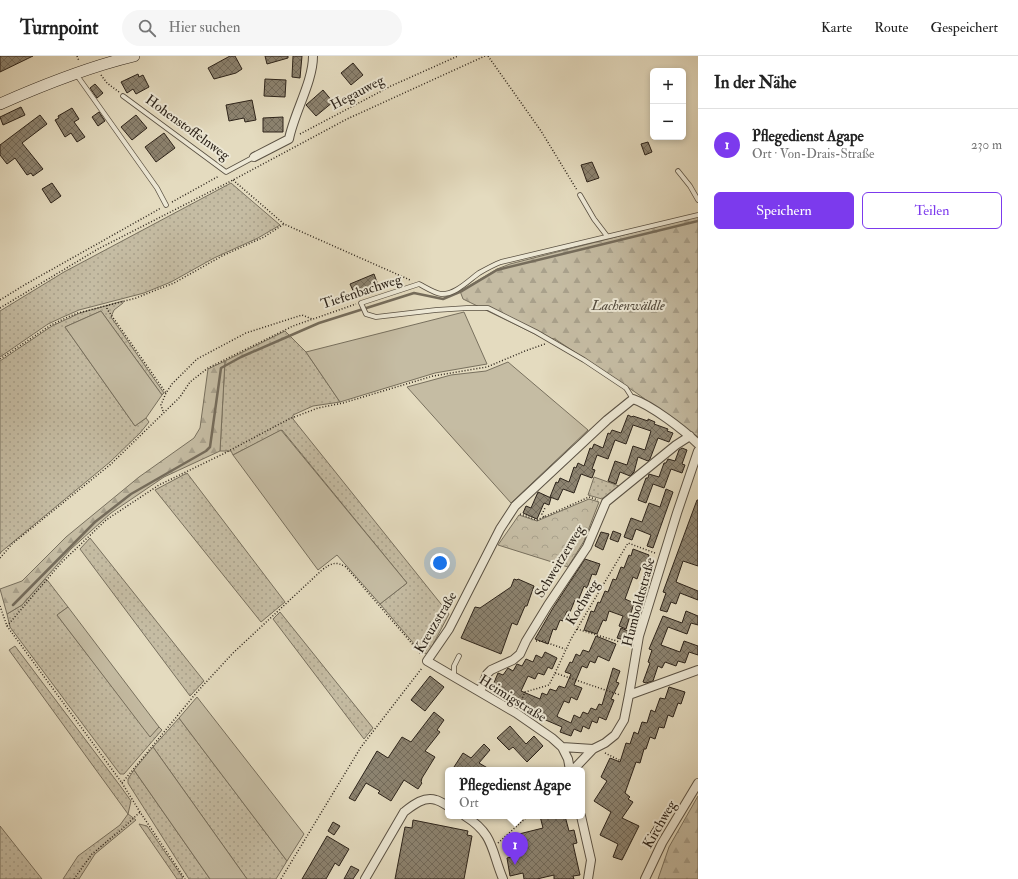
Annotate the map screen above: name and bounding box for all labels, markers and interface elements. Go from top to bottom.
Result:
search box [122,10,402,46]
text: Turnpoint [20,16,98,40]
icon: search [136,17,158,39]
text: Hier suchen [168,18,240,37]
text: Karte [821,19,852,36]
text: Route [874,19,908,36]
text: Gespeichert [930,19,998,36]
map controls [650,68,686,140]
button: + [650,68,686,104]
street label: Hegauweg [328,71,388,114]
text: In der Nähe [714,72,796,93]
street label: Hohenstoffelnweg [142,91,234,164]
button: − [650,104,686,140]
text: Pflegedienst Agape [752,127,864,146]
text: 1 [725,137,729,153]
text: 230 m [971,137,1002,153]
text: Ort · Von-Drais-Straße [752,146,875,162]
button: Speichern [714,192,854,229]
button: Teilen [862,192,1002,229]
street label: Tiefenbachweg [319,270,405,313]
park label: Lachenwäldle [590,297,665,314]
street label: Schweitzerweg [531,521,588,601]
your location [430,553,450,573]
street label: Humboldtstraße [618,556,659,649]
street label: Kochweg [562,575,604,628]
street label: Kreuzstraße [410,588,460,656]
street label: Heimigstraße [476,671,550,726]
popup [445,767,585,819]
text: Pflegedienst Agape [459,776,571,795]
text: Ort [459,795,479,811]
street label: Kirchweg [639,796,681,851]
pin: 1 [502,832,528,865]

